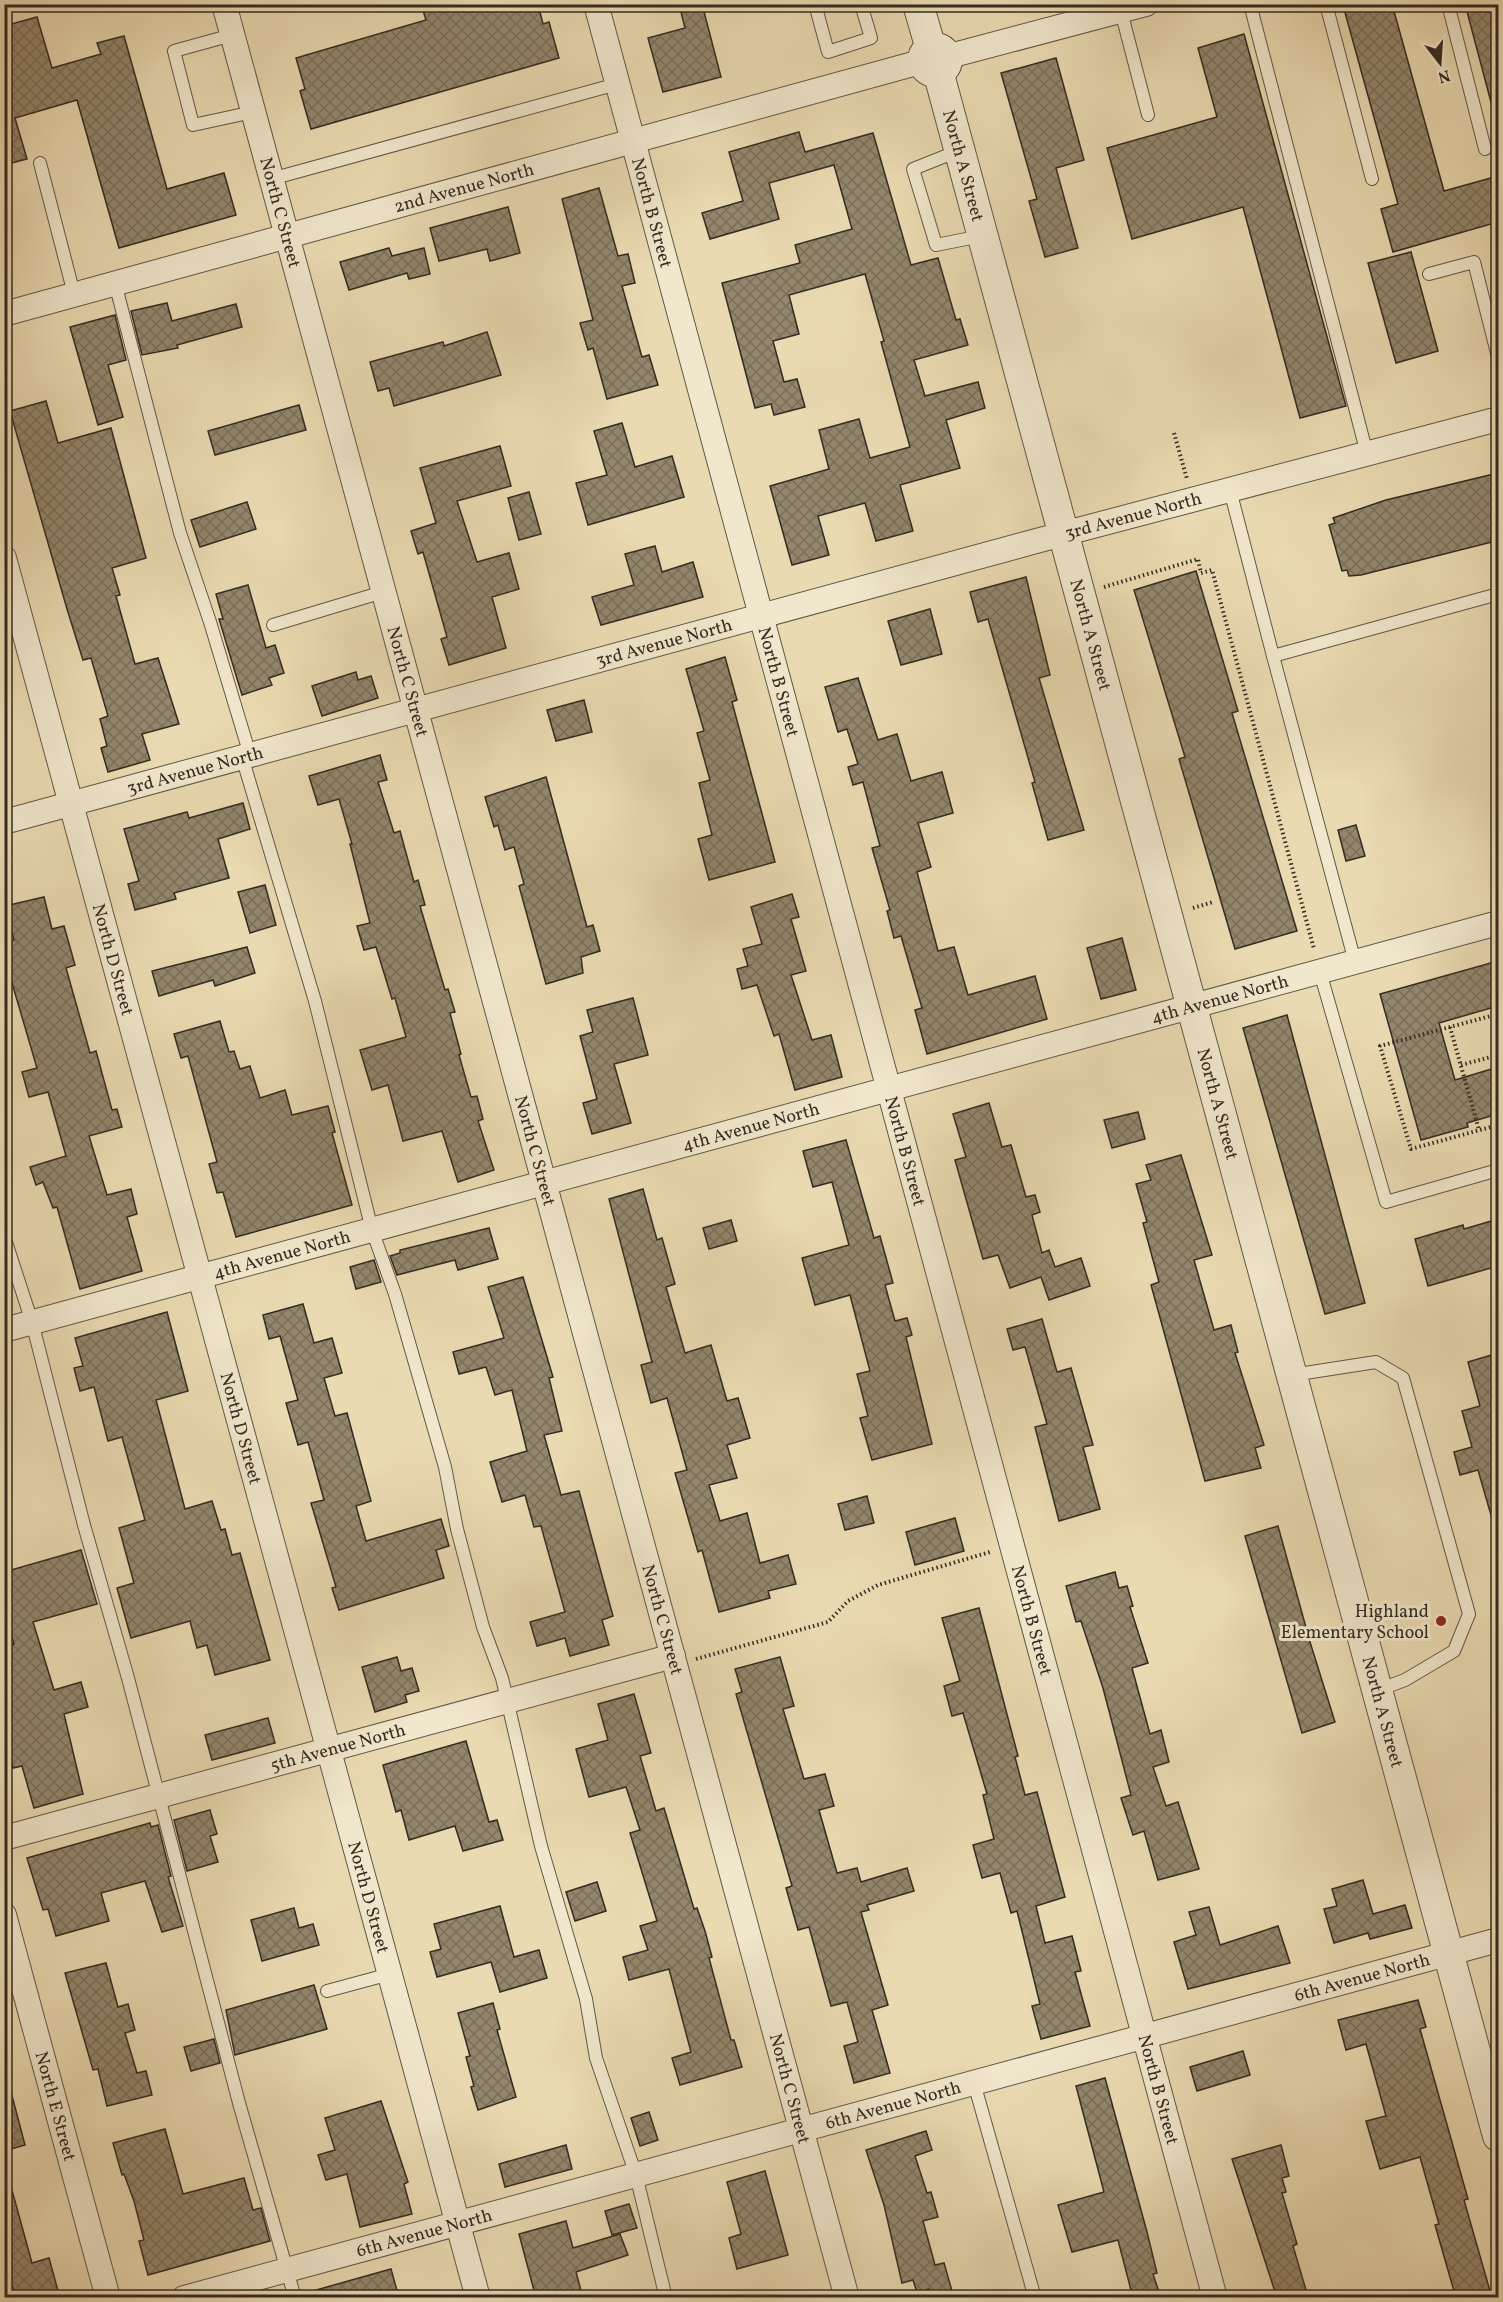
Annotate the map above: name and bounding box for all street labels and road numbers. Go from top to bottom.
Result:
street label: North A Street [935,107,989,225]
street label: North C Street [252,155,306,271]
street label: North B Street [624,155,678,271]
street label: 2nd Avenue North [391,158,537,220]
street label: 3rd Avenue North [1062,487,1205,547]
street label: North A Street [1062,576,1116,694]
street label: 3rd Avenue North [593,613,736,674]
street label: North C Street [380,624,434,740]
street label: North B Street [751,624,804,740]
street label: 3rd Avenue North [124,741,267,802]
street label: North D Street [85,901,139,1019]
street label: 4th Avenue North [1149,970,1292,1031]
street label: North A Street [1190,1045,1244,1163]
street label: North C Street [507,1093,561,1209]
street label: North B Street [877,1093,931,1209]
street label: 4th Avenue North [680,1097,823,1159]
street label: 4th Avenue North [211,1225,354,1286]
street label: North D Street [212,1370,267,1488]
street label: North C Street [634,1562,688,1678]
street label: North B Street [1004,1563,1057,1678]
street label: North A Street [1354,1654,1409,1771]
street label: 5th Avenue North [268,1718,409,1779]
street label: North D Street [340,1839,395,1956]
street label: 6th Avenue North [1292,1948,1433,2009]
street label: North C Street [762,2031,816,2147]
street label: North B Street [1130,2032,1184,2148]
street label: North E Street [28,2049,81,2164]
street label: 6th Avenue North [823,2076,965,2137]
street label: 6th Avenue North [354,2203,496,2264]

